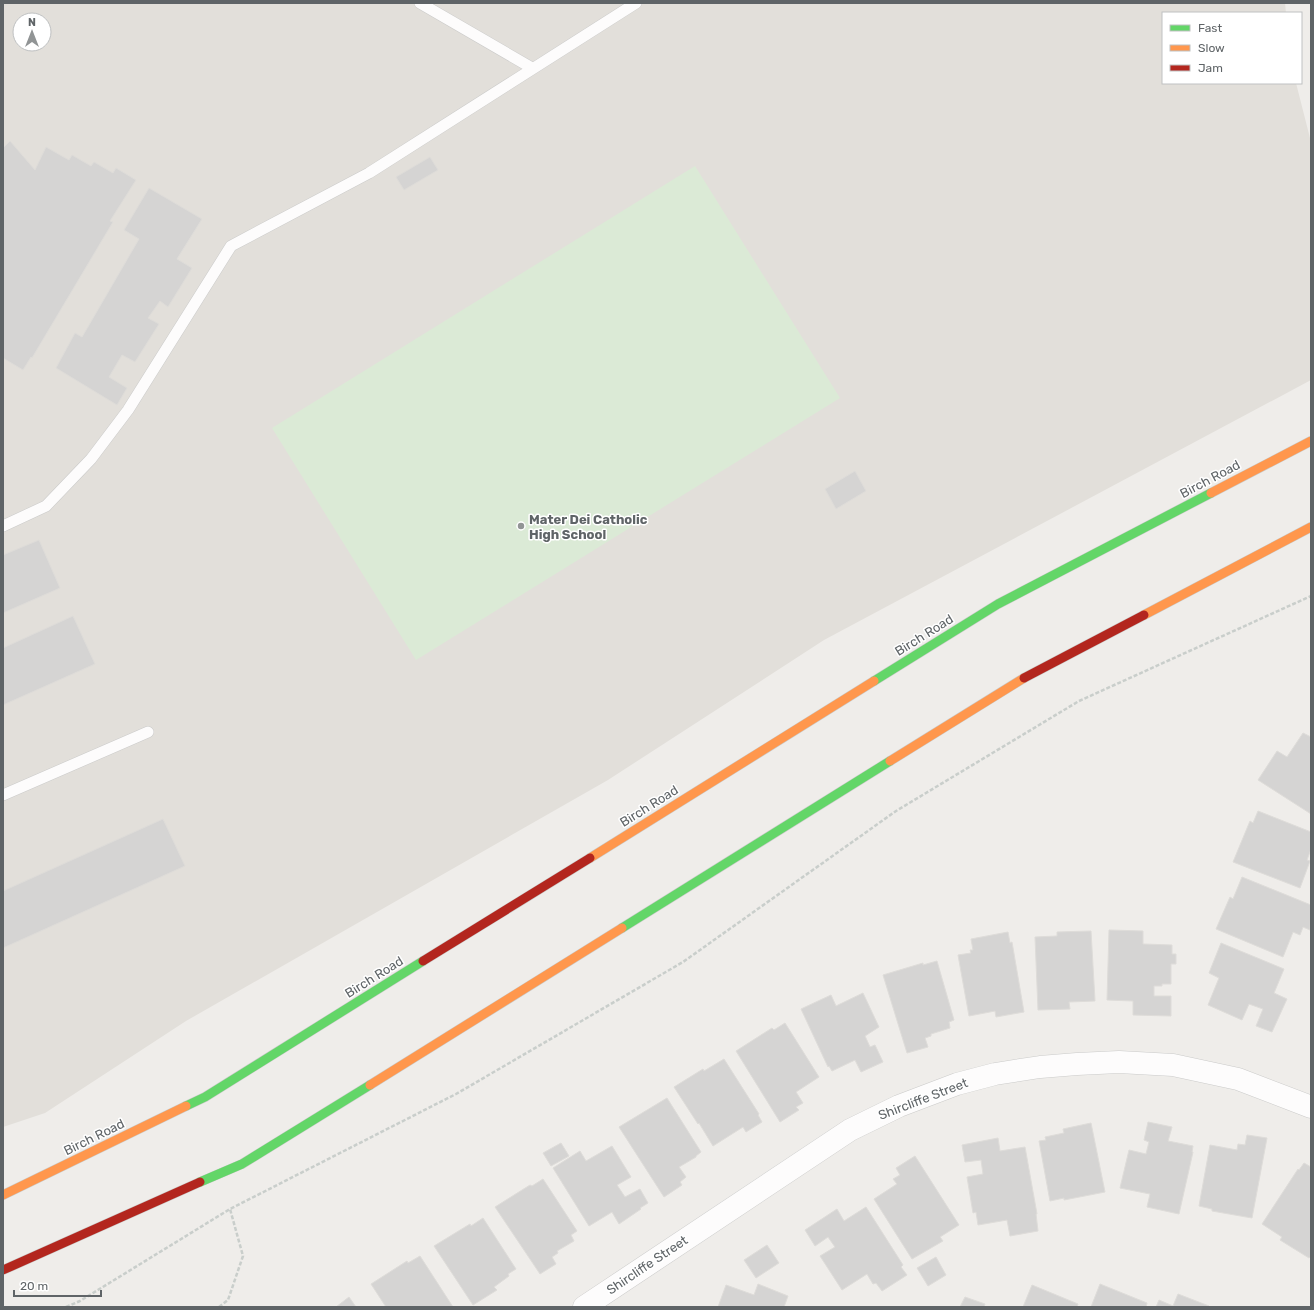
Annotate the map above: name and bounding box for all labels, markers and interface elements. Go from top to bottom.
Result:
north arrow [12,12,52,52]
legend [1162,12,1302,84]
text: N [28,16,36,29]
text: Fast [1198,21,1222,35]
text: Slow [1198,41,1225,55]
text: Jam [1198,61,1223,75]
street label: Birch Road [1177,457,1243,501]
place label: Mater Dei Catholic High School [529,512,648,542]
marker: Mater Dei Catholic High School [516,521,526,531]
street label: Birch Road [892,611,956,659]
street label: Birch Road [617,782,681,830]
street label: Birch Road [342,953,406,1001]
street label: Shircliffe Street [876,1075,970,1123]
street label: Birch Road [61,1116,127,1158]
street label: Shircliffe Street [604,1232,690,1298]
scale bar [14,1272,101,1298]
text: 20 m [20,1279,48,1293]

